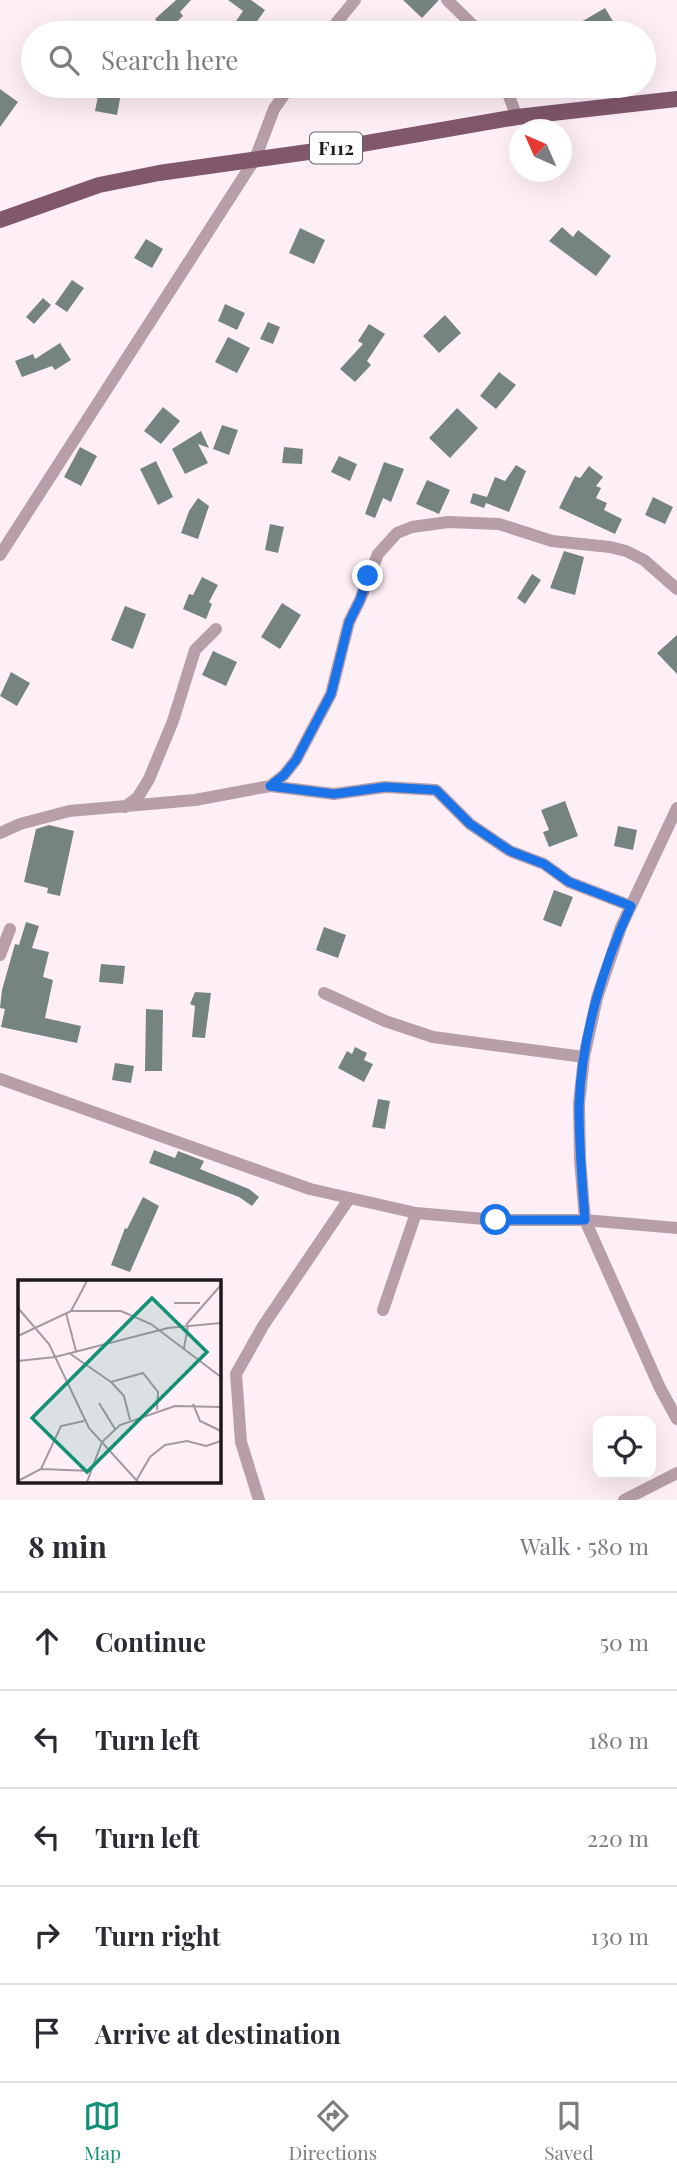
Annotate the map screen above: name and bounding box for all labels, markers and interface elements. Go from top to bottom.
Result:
search box [21,21,656,98]
icon: search [45,41,83,79]
text: Search here [101,42,238,77]
north arrow [509,119,572,182]
road number: F112 [310,132,362,164]
route end [352,560,383,591]
route start [480,1204,511,1235]
inset map [18,1280,220,1482]
map controls [593,1416,656,1479]
button: locate [593,1416,656,1479]
text: 8 min [28,1526,107,1566]
text: Walk · 580 m [520,1530,649,1561]
icon: ahead [28,1622,66,1660]
text: Continue [95,1624,206,1659]
text: 50 m [600,1626,649,1657]
icon: left [28,1720,66,1758]
text: Turn left [95,1722,200,1757]
text: 180 m [589,1724,649,1755]
icon: left [28,1818,66,1856]
text: Turn left [95,1820,200,1855]
text: 220 m [587,1822,649,1853]
icon: right [28,1916,66,1954]
text: Turn right [95,1918,221,1953]
text: 130 m [591,1920,649,1951]
icon: arrive [28,2014,66,2052]
text: Arrive at destination [95,2016,341,2051]
tab: Map [83,2097,121,2165]
tab: Directions [288,2097,377,2165]
tab: Saved [544,2097,594,2165]

